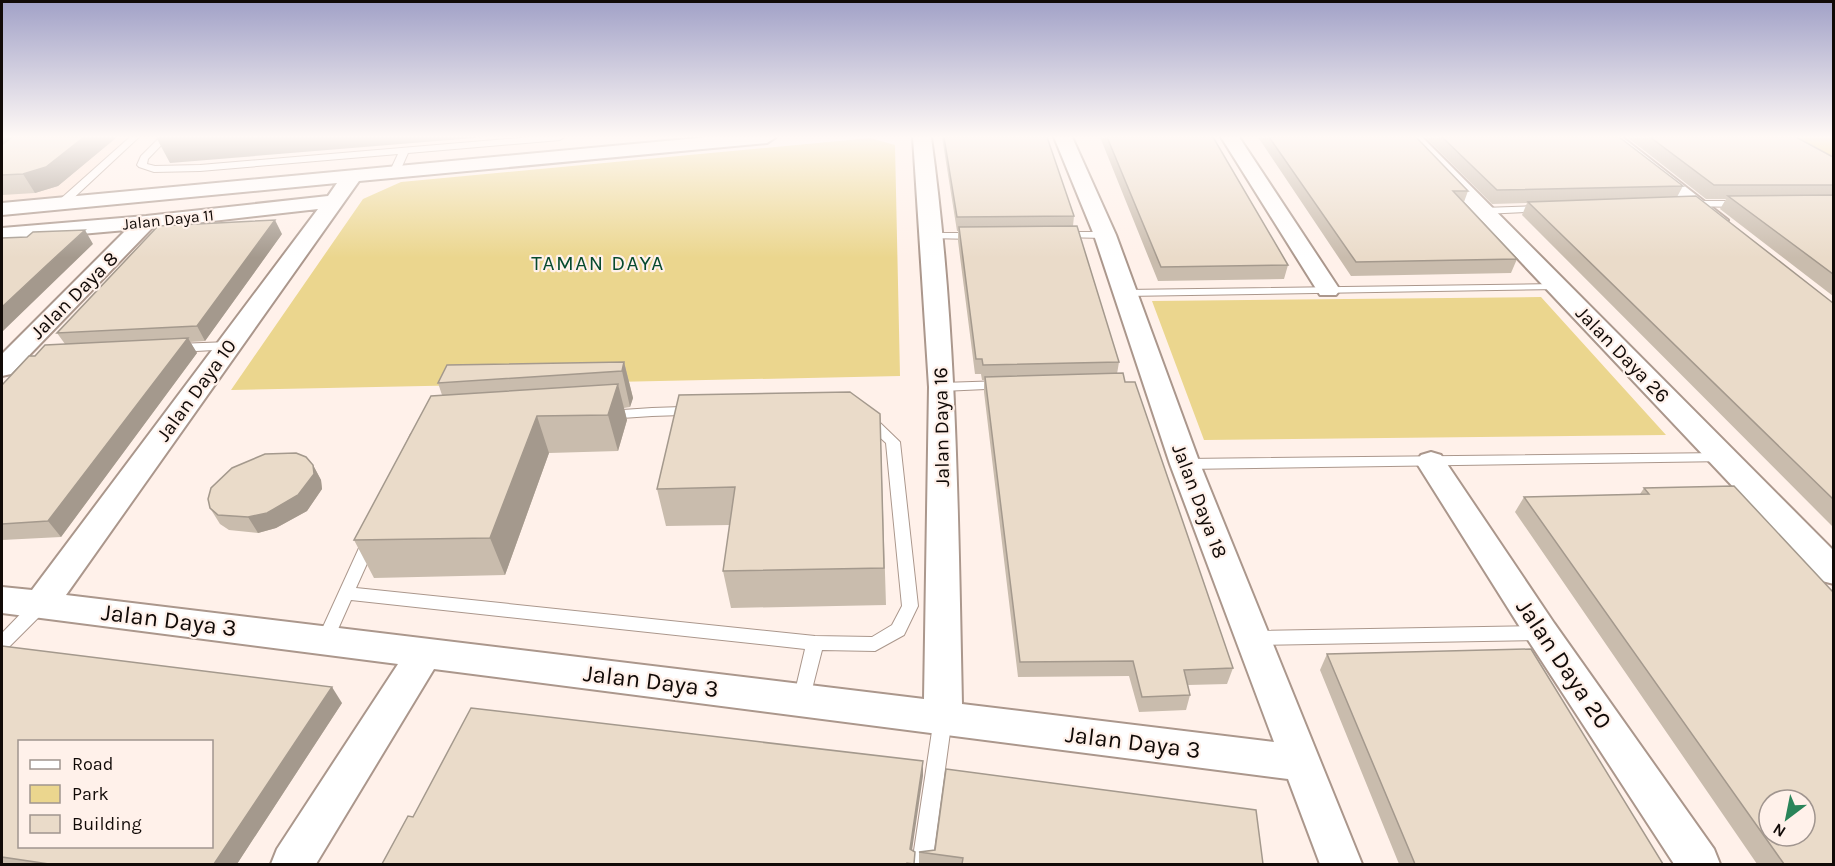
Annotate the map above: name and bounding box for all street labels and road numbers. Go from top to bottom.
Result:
street label: Jalan Daya 11 [121,205,215,234]
street label: Jalan Daya 8 [26,247,123,344]
street label: Jalan Daya 26 [1571,301,1674,407]
street label: Jalan Daya 10 [152,335,241,446]
street label: Jalan Daya 16 [929,367,954,487]
street label: Jalan Daya 18 [1167,441,1232,562]
street label: Jalan Daya 20 [1510,594,1618,734]
street label: Jalan Daya 3 [100,598,238,642]
street label: Jalan Daya 3 [582,659,720,703]
street label: Jalan Daya 3 [1064,720,1202,764]

